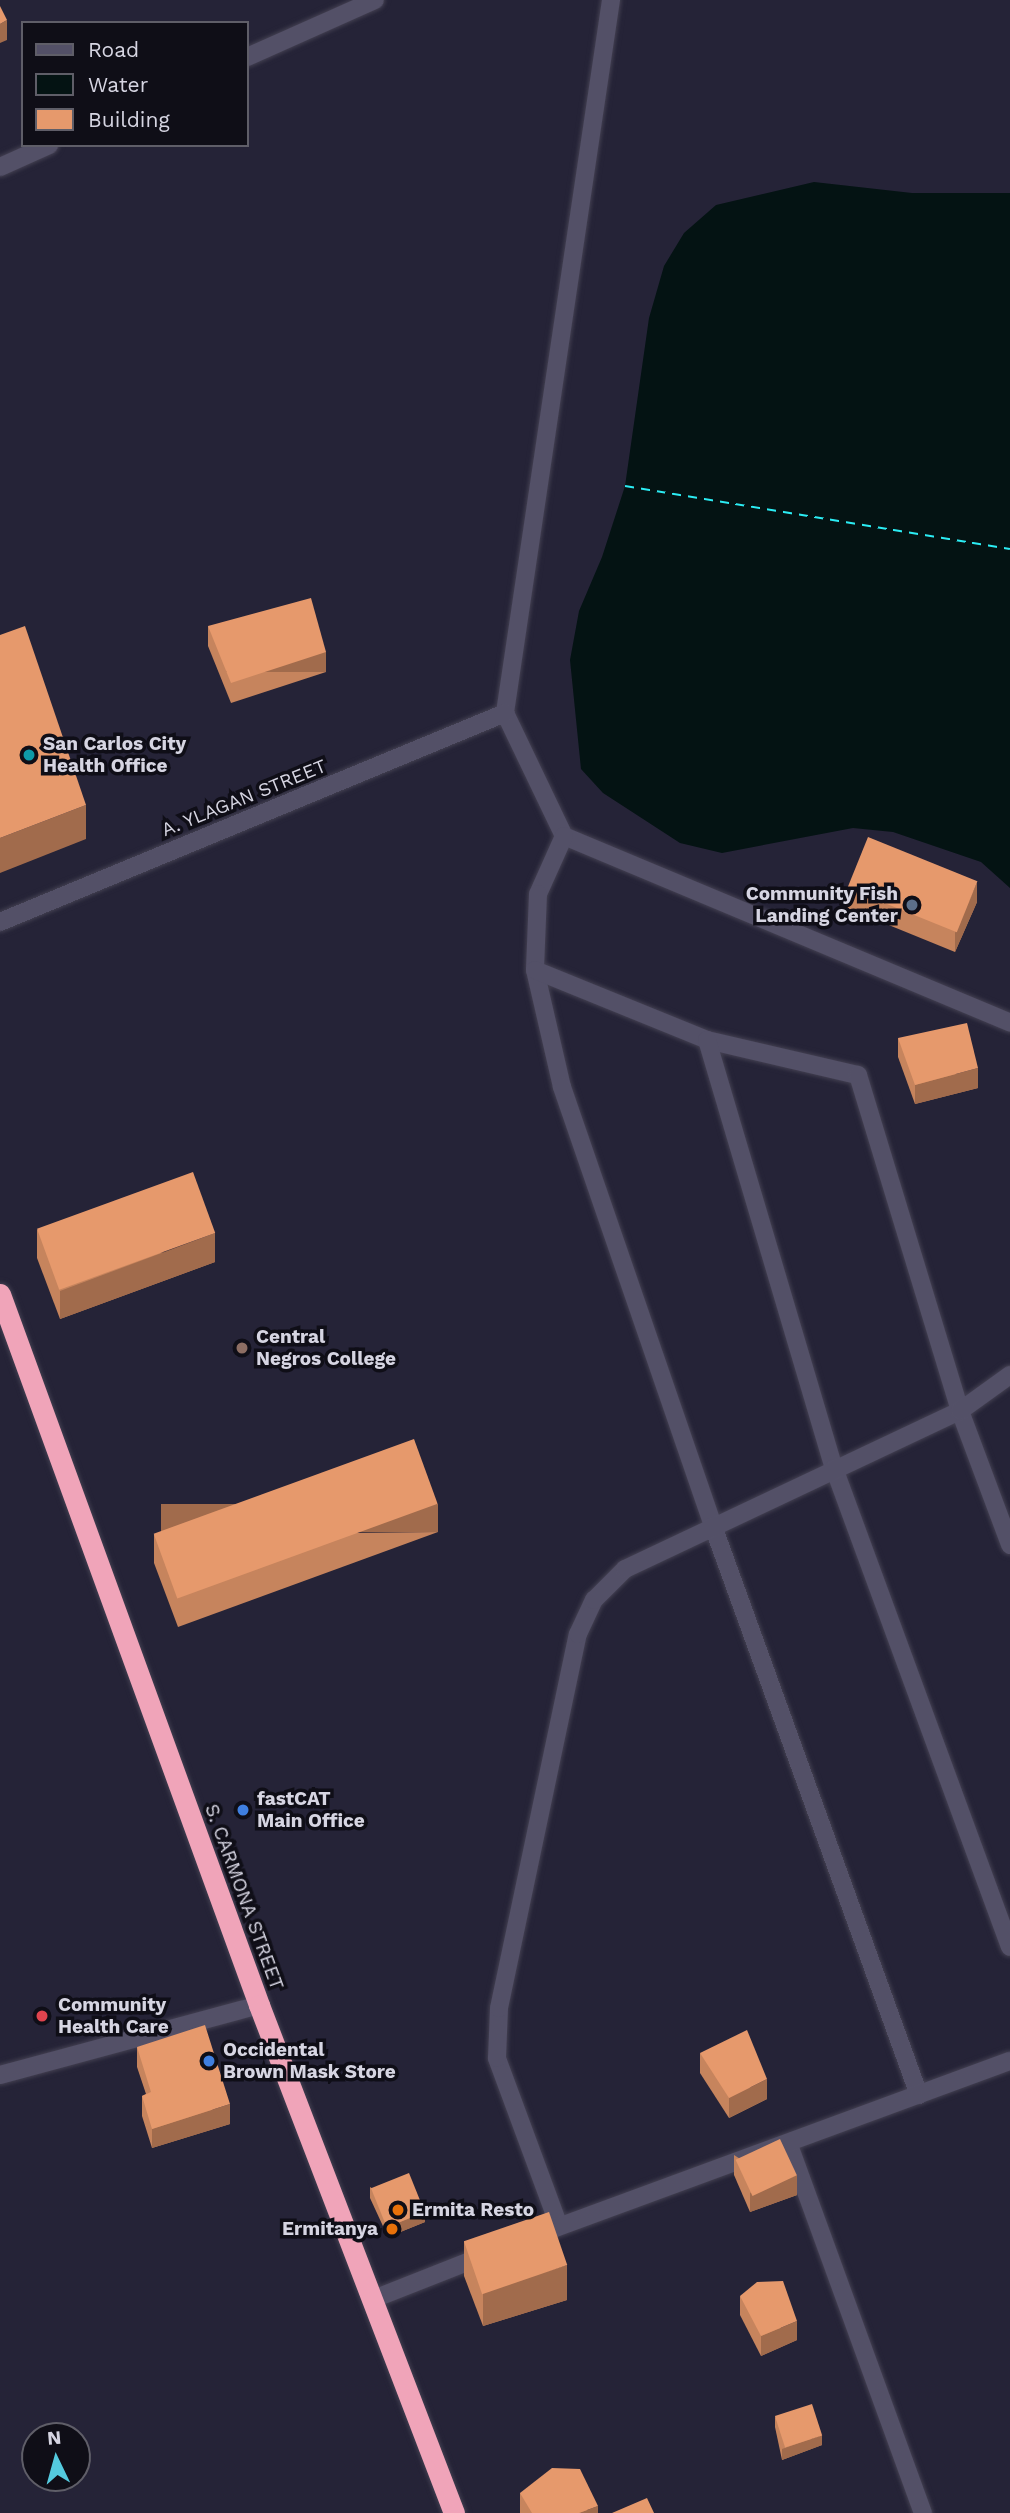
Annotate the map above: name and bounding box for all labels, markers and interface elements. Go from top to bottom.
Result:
legend [21,21,248,147]
text: Road [88,37,139,62]
text: Water [88,72,148,97]
text: Building [88,107,170,132]
place label: San Carlos City Health Office [43,733,186,777]
marker: San Carlos City Health Office [21,747,37,763]
street label: A. YLAGAN STREET [158,754,330,842]
place label: Community Fish Landing Center [745,883,898,927]
marker: Community Fish Landing Center [904,897,920,913]
place label: Central Negros College [256,1326,396,1370]
marker: Central Negros College [234,1340,250,1356]
place label: fastCAT Main Office [257,1788,365,1832]
street label: S. CARMONA STREET [200,1801,288,1993]
marker: fastCAT Main Office [235,1802,251,1818]
place label: Community Health Care [58,1994,169,2038]
marker: Community Health Care [32,2006,52,2026]
place label: Occidental Brown Mask Store [223,2039,396,2083]
marker: Occidental Brown Mask Store [201,2053,217,2069]
place label: Ermita Resto [412,2199,534,2221]
marker: Ermita Resto [390,2202,406,2218]
place label: Ermitanya [282,2218,378,2240]
marker: Ermitanya [384,2221,400,2237]
north arrow [21,2422,91,2492]
text: N [46,2426,62,2450]

